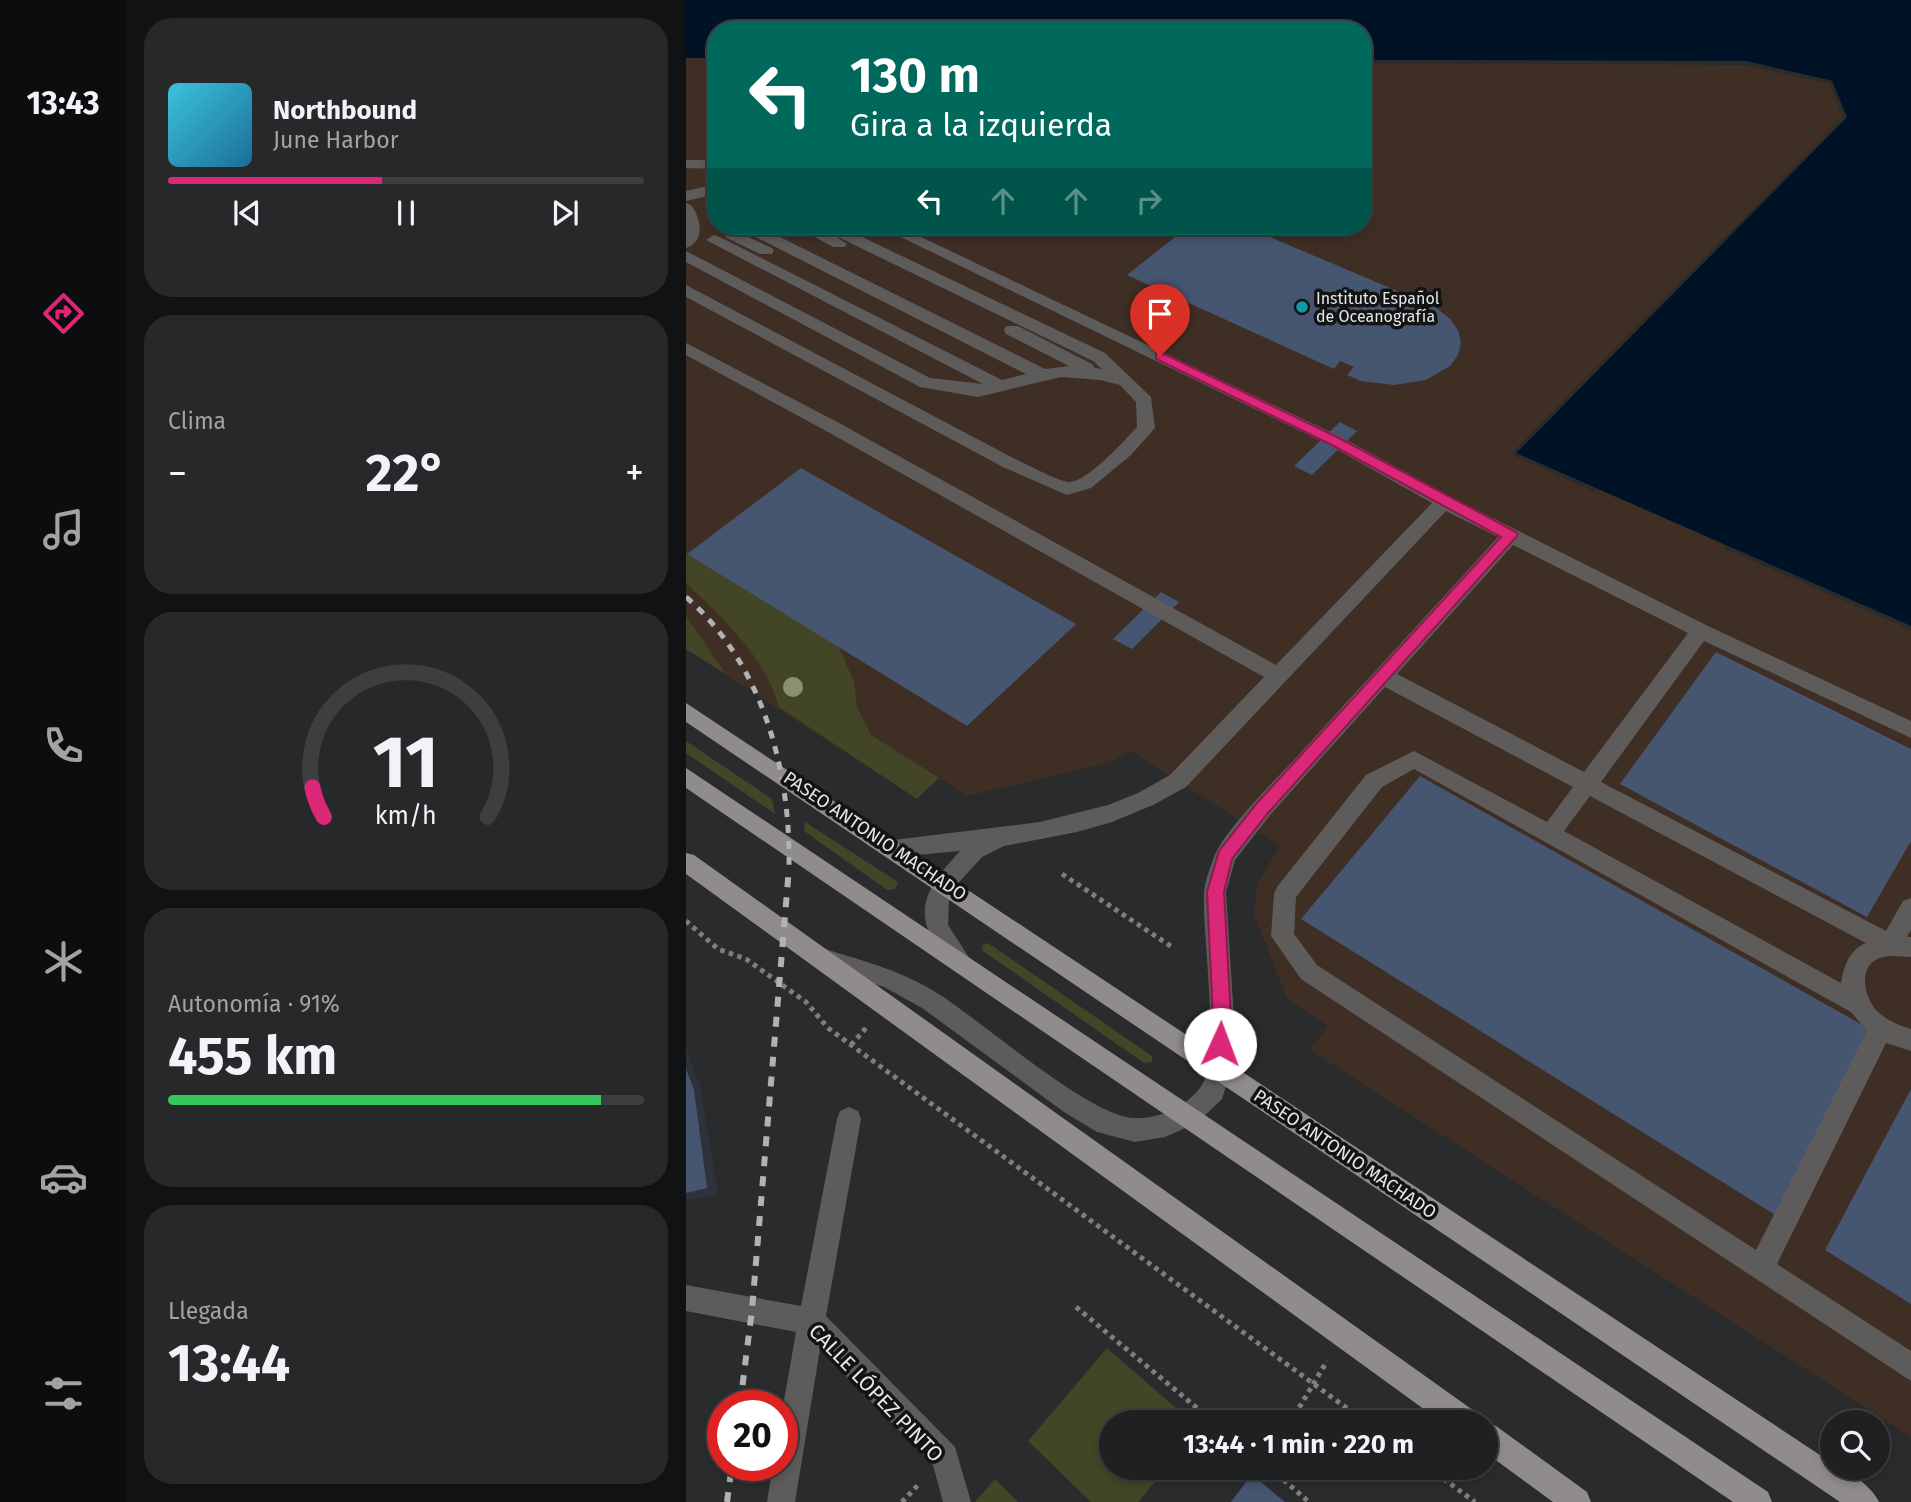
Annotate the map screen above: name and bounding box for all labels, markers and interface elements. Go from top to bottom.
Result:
text: 130 m [850,46,980,105]
icon: left [735,49,826,140]
text: 13:43 [26,84,100,122]
text: Northbound [273,95,417,126]
text: Gira a la izquierda [850,106,1112,144]
text: June Harbor [273,126,399,154]
icon: left [911,182,949,220]
icon: ahead [984,182,1022,220]
icon: ahead [1057,182,1095,220]
icon: right [1130,182,1168,220]
icon: previous [228,194,266,232]
icon: pause [387,194,425,232]
icon: next [546,194,584,232]
pin [1130,284,1190,356]
icon: directions [39,289,88,338]
place label: Instituto Español de Oceanografía [1316,289,1440,326]
icon: arrive [1141,295,1179,333]
marker: Instituto Español de Oceanografía [1294,299,1310,315]
text: Clima [168,407,226,435]
text: 22° [366,442,446,505]
text: − [168,450,187,496]
text: + [625,450,644,496]
icon: music [39,505,88,554]
text: 11 [373,719,439,806]
icon: phone [39,721,88,770]
street label: PASEO ANTONIO MACHADO [780,767,970,905]
text: km/h [375,801,437,831]
icon: climate [39,937,88,986]
text: Autonomía · 91% [168,990,340,1018]
position arrow [1183,1007,1257,1081]
text: 455 km [168,1025,337,1088]
street label: PASEO ANTONIO MACHADO [1250,1085,1440,1223]
icon: car [39,1153,88,1202]
text: Llegada [168,1297,249,1325]
street label: CALLE LÓPEZ PINTO [803,1318,949,1468]
text: 13:44 [168,1332,290,1395]
icon: filters [39,1369,88,1418]
speed limit sign: 20 [707,1390,798,1481]
map controls [1820,1410,1890,1480]
button: search [1820,1410,1890,1480]
text: 13:44 · 1 min · 220 m [1183,1429,1414,1460]

